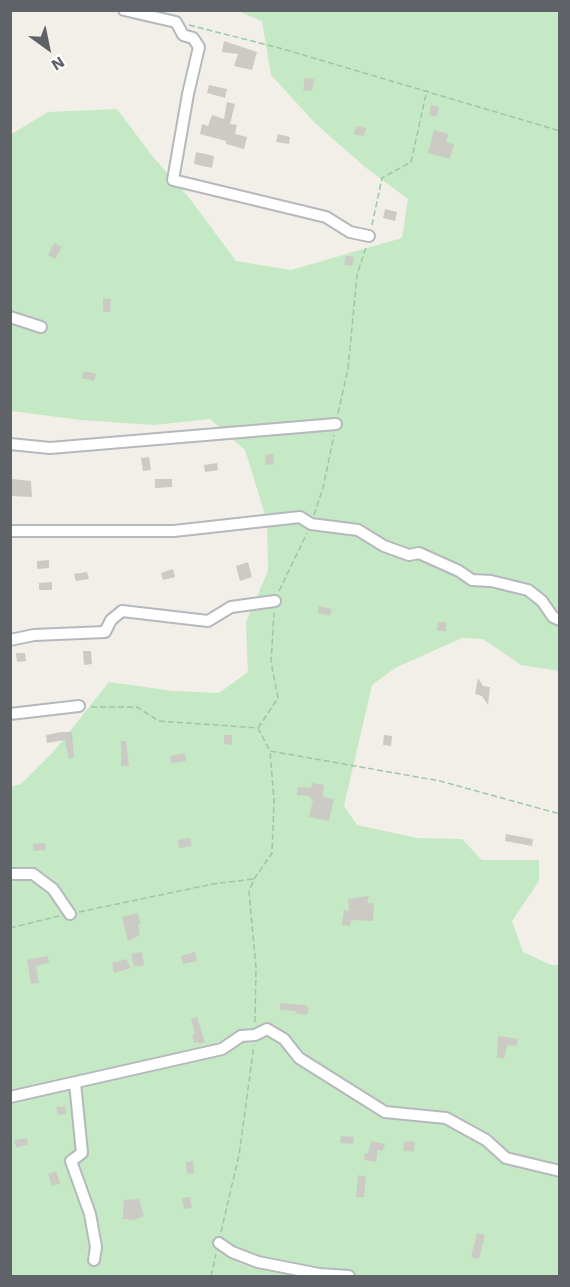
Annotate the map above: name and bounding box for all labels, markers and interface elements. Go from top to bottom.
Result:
north arrow [18,18,78,78]
text: N [48,52,68,75]

